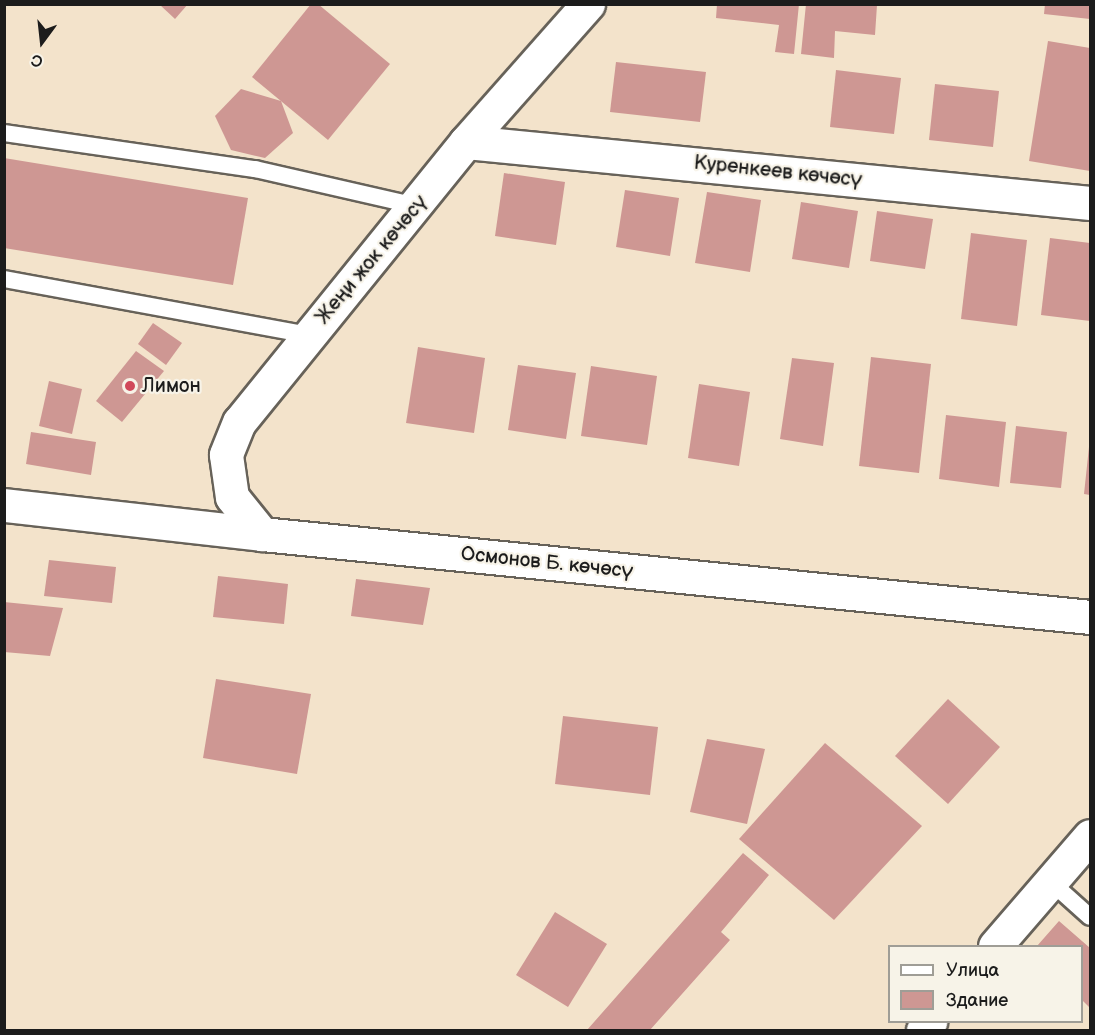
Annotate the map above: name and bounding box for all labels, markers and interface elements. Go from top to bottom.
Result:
north arrow [12,12,72,72]
text: С [29,49,45,70]
street label: Куренкеев көчөсү [693,151,863,193]
street label: Жеңи жок көчөсү [311,190,433,330]
place label: Лимон [142,374,201,398]
marker: Лимон [123,379,137,393]
street label: Осмонов Б. көчөсү [460,542,634,584]
legend [888,945,1083,1023]
text: Улица [946,960,999,981]
text: Здание [946,990,1008,1011]

